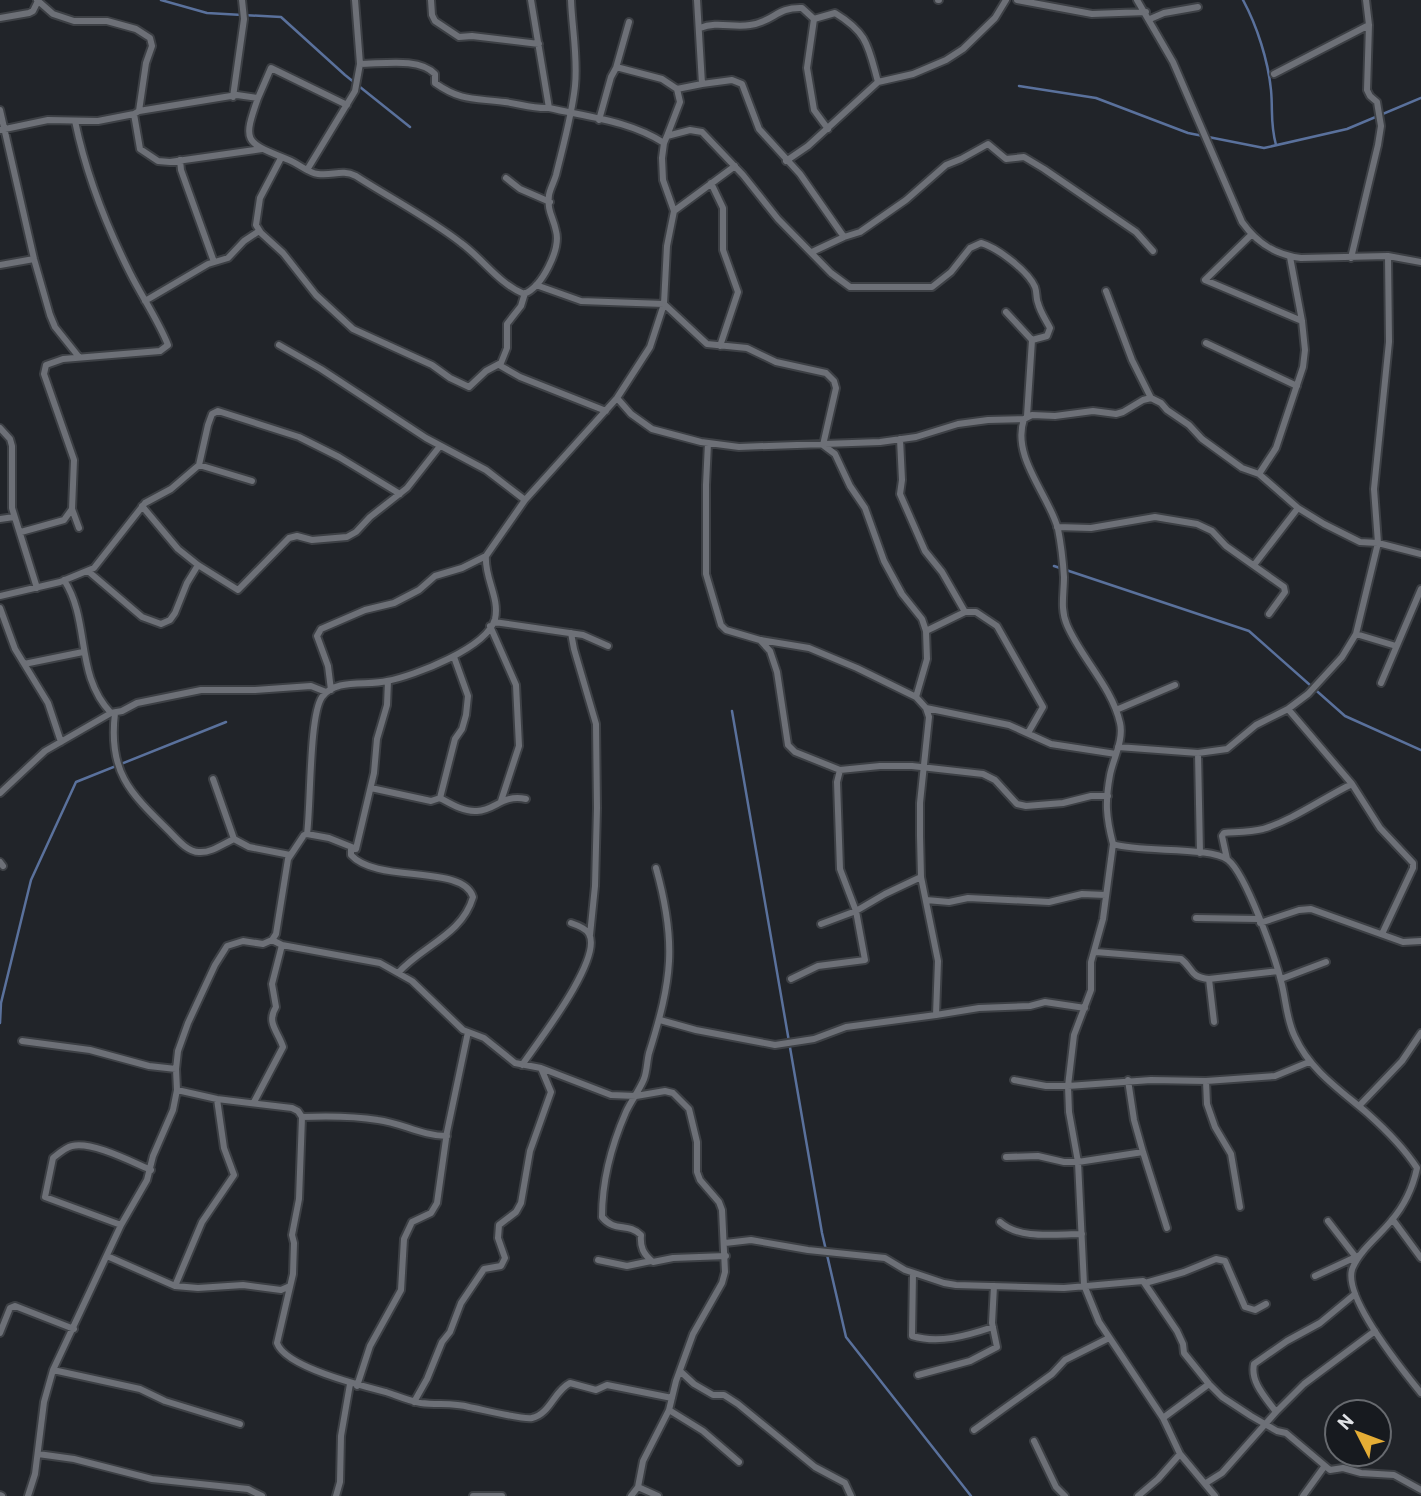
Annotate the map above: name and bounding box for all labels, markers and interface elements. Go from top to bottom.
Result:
north arrow [1323,1398,1393,1468]
text: N [1332,1409,1358,1434]

